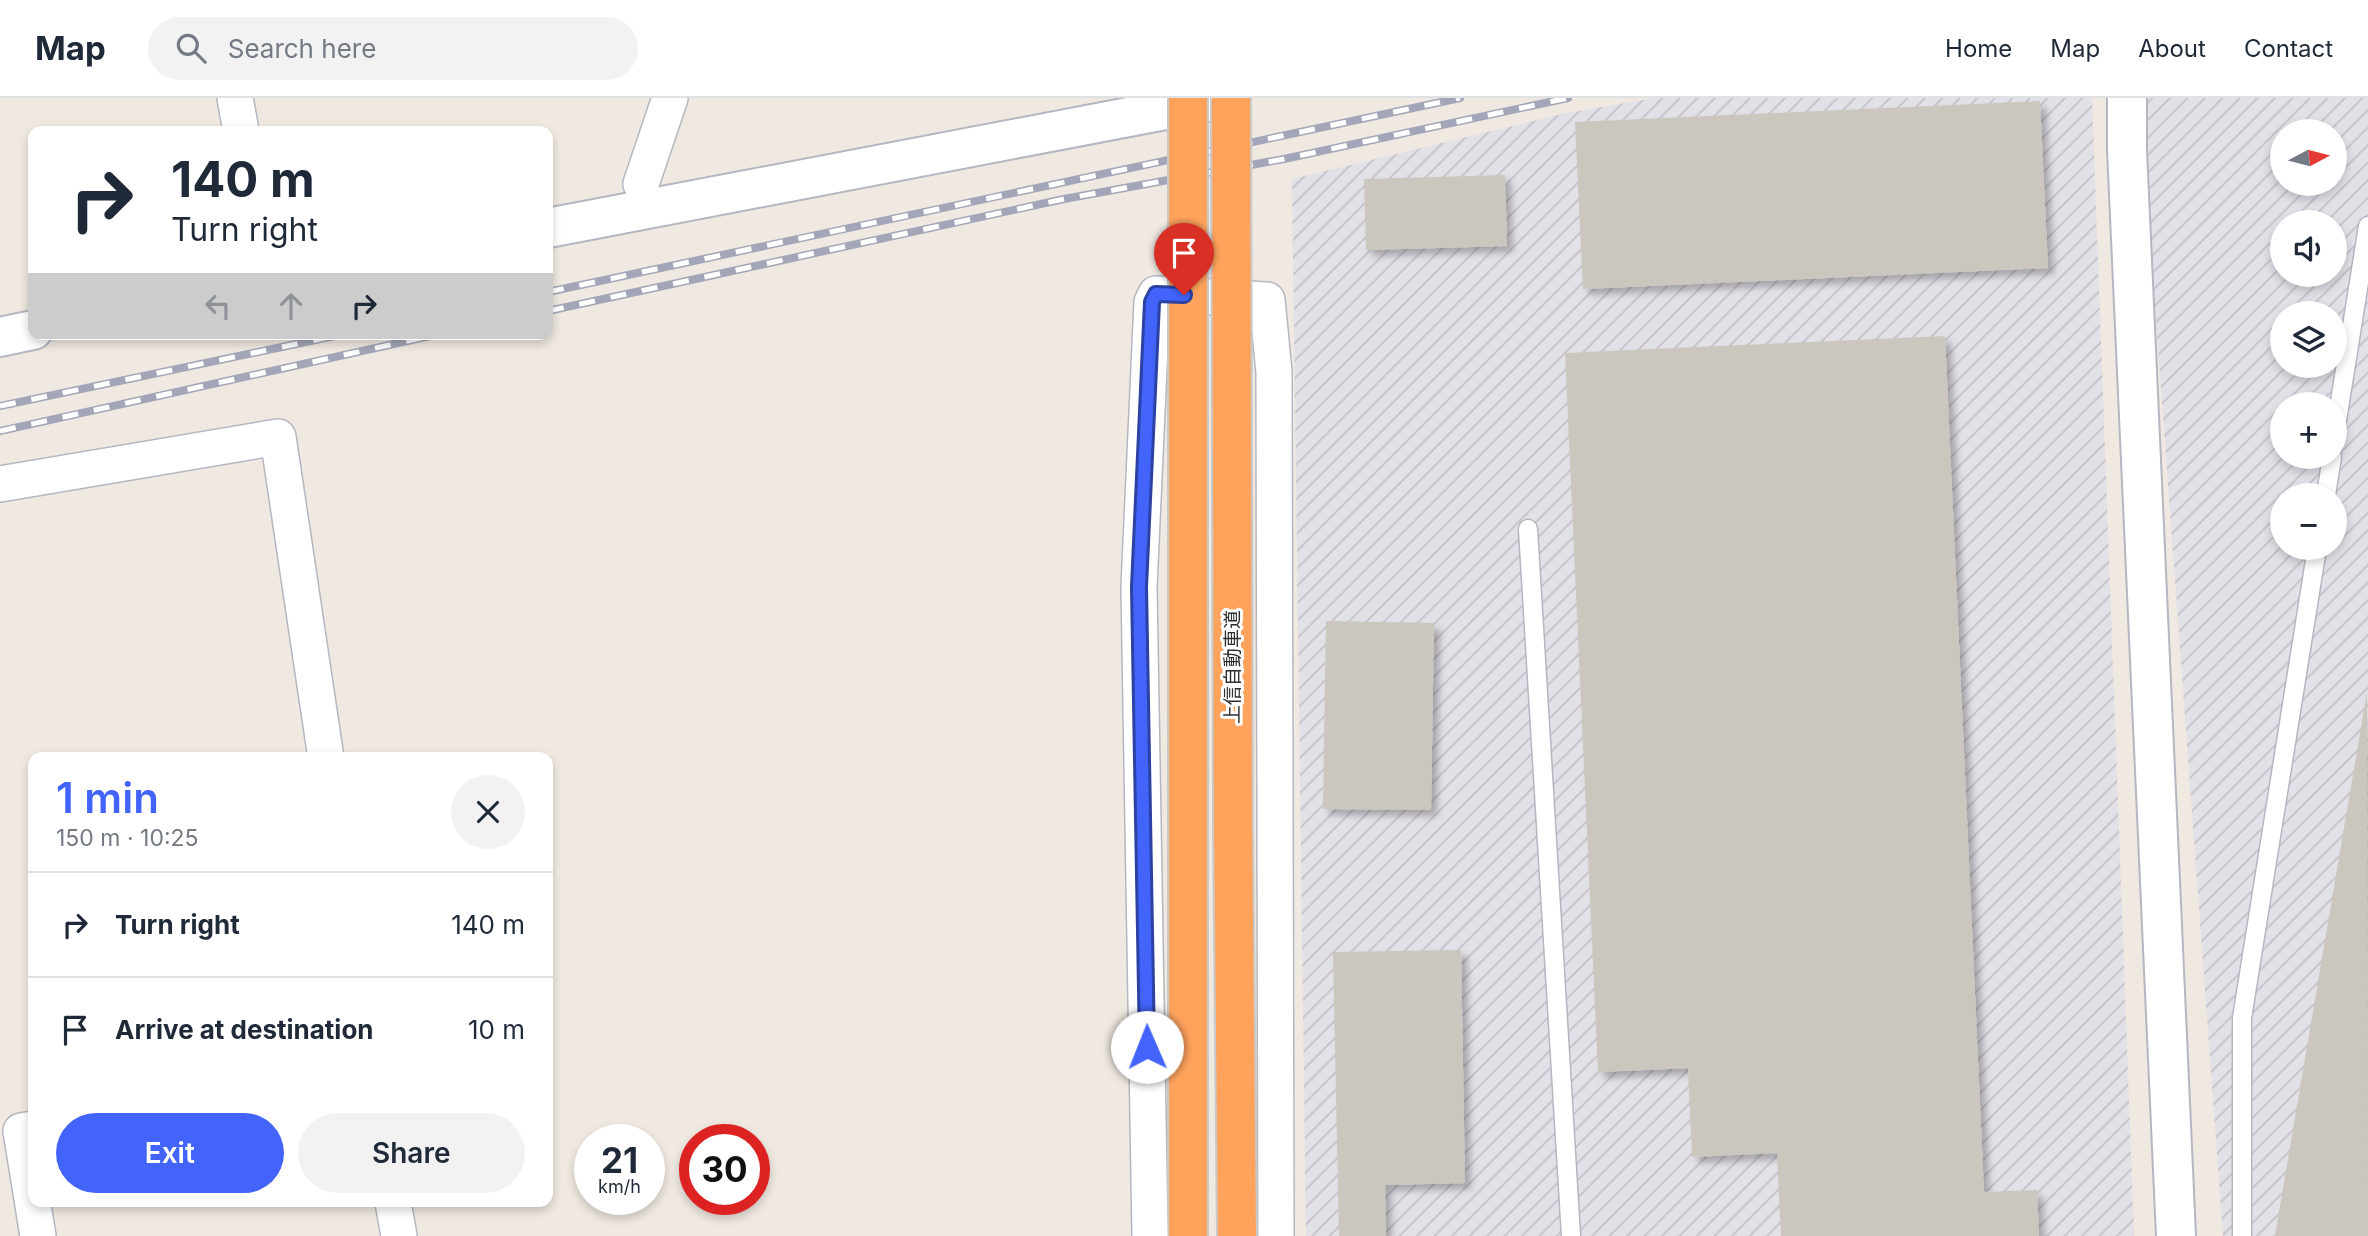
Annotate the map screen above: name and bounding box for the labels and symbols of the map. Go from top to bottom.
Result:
north arrow [2270,119,2347,196]
pin [1154,223,1214,295]
street label: 上信自動車道 [1221,610,1244,724]
position arrow [1110,1010,1184,1084]
speed limit sign: 30 [679,1124,770,1215]

